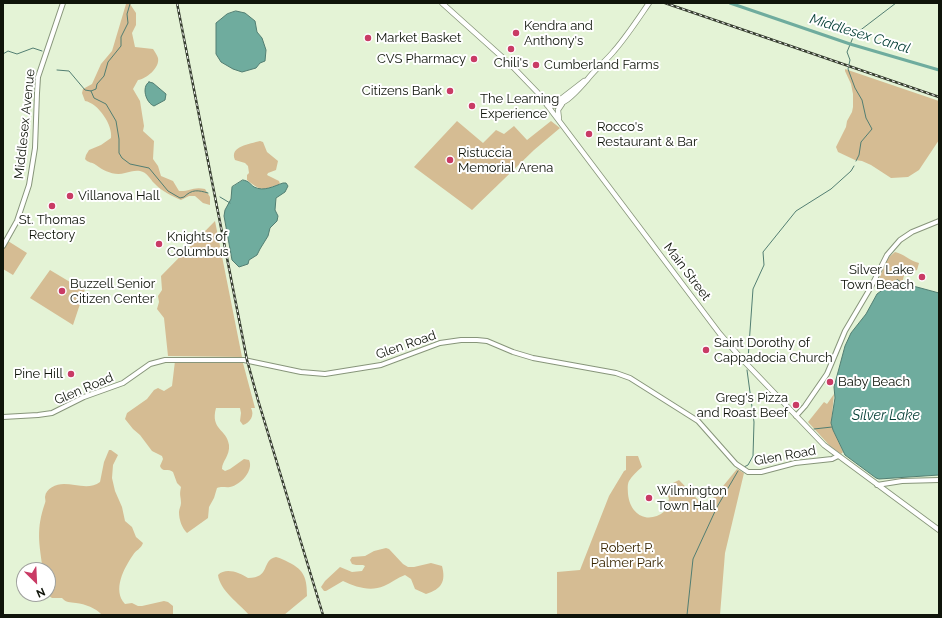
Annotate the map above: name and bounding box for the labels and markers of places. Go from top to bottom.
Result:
place label: Kendra and Anthony's [524,18,593,49]
marker: Kendra and Anthony's [511,28,521,38]
place label: Market Basket [376,30,461,46]
marker: Market Basket [363,33,373,43]
marker: Chili's [506,44,516,54]
place label: CVS Pharmacy [377,51,466,67]
marker: CVS Pharmacy [469,54,479,64]
place label: Chili's [494,55,528,71]
place label: Cumberland Farms [544,57,659,73]
marker: Cumberland Farms [531,60,541,70]
place label: Citizens Bank [362,83,442,99]
marker: Citizens Bank [445,86,455,96]
place label: The Learning Experience [480,91,559,122]
marker: The Learning Experience [467,101,477,111]
place label: Rocco's Restaurant & Bar [597,119,697,150]
marker: Rocco's Restaurant & Bar [584,129,594,139]
place label: Ristuccia Memorial Arena [458,145,553,176]
marker: Ristuccia Memorial Arena [445,155,455,165]
place label: Villanova Hall [78,188,160,204]
marker: Villanova Hall [65,191,75,201]
marker: St. Thomas Rectory [47,201,57,211]
place label: St. Thomas Rectory [19,212,85,243]
place label: Knights of Columbus [167,229,229,260]
marker: Knights of Columbus [154,239,164,249]
place label: Silver Lake Town Beach [840,262,914,293]
marker: Silver Lake Town Beach [917,272,927,282]
place label: Buzzell Senior Citizen Center [70,276,155,307]
marker: Buzzell Senior Citizen Center [57,286,67,296]
place label: Saint Dorothy of Cappadocia Church [714,335,833,366]
marker: Saint Dorothy of Cappadocia Church [701,345,711,355]
place label: Pine Hill [14,366,63,382]
marker: Pine Hill [66,369,76,379]
place label: Baby Beach [838,374,910,390]
marker: Baby Beach [825,377,835,387]
place label: Greg's Pizza and Roast Beef [697,390,788,421]
marker: Greg's Pizza and Roast Beef [791,400,801,410]
place label: Wilmington Town Hall [657,483,727,514]
marker: Wilmington Town Hall [644,493,654,503]

